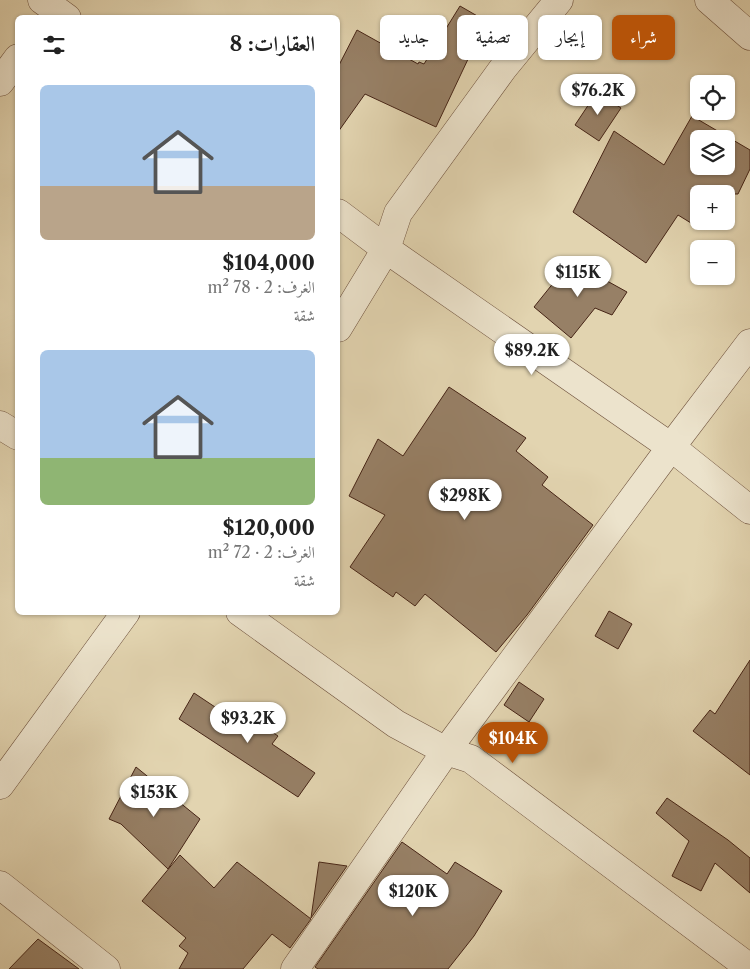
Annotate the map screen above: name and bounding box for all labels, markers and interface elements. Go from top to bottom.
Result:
chip: جديد [380,15,447,60]
chip: تصفية [457,15,528,60]
chip: إيجار [538,15,602,60]
chip: شراء [612,15,675,60]
icon: filters [40,31,68,59]
text: العقارات: 8 [230,31,315,56]
pin: $76.2K [557,74,639,116]
map controls [690,75,735,285]
button: locate [690,75,735,120]
text: $76.2K [571,80,625,100]
icon: home [133,117,223,207]
button: layers [690,130,735,175]
button: + [690,185,735,230]
button: − [690,240,735,285]
text: $104,000 [223,250,315,275]
pin: $115K [543,256,613,298]
text: $115K [556,262,600,282]
text: الغرف: 2 · 78 m² [208,277,315,297]
text: شقة [294,305,315,325]
pin: $89.2K [491,334,573,376]
text: $89.2K [505,340,559,360]
icon: home [133,382,223,472]
pin: $298K [430,478,500,521]
text: $298K [440,485,490,505]
text: $120,000 [223,515,315,540]
text: الغرف: 2 · 72 m² [208,542,315,562]
text: شقة [294,570,315,590]
pin: $93.2K [207,702,289,744]
text: $93.2K [221,708,275,728]
pin: $104K [478,722,548,764]
text: $104K [489,728,537,748]
pin: $153K [119,776,189,818]
text: $153K [131,782,177,802]
pin: $120K [378,874,448,917]
text: $120K [389,881,437,901]

